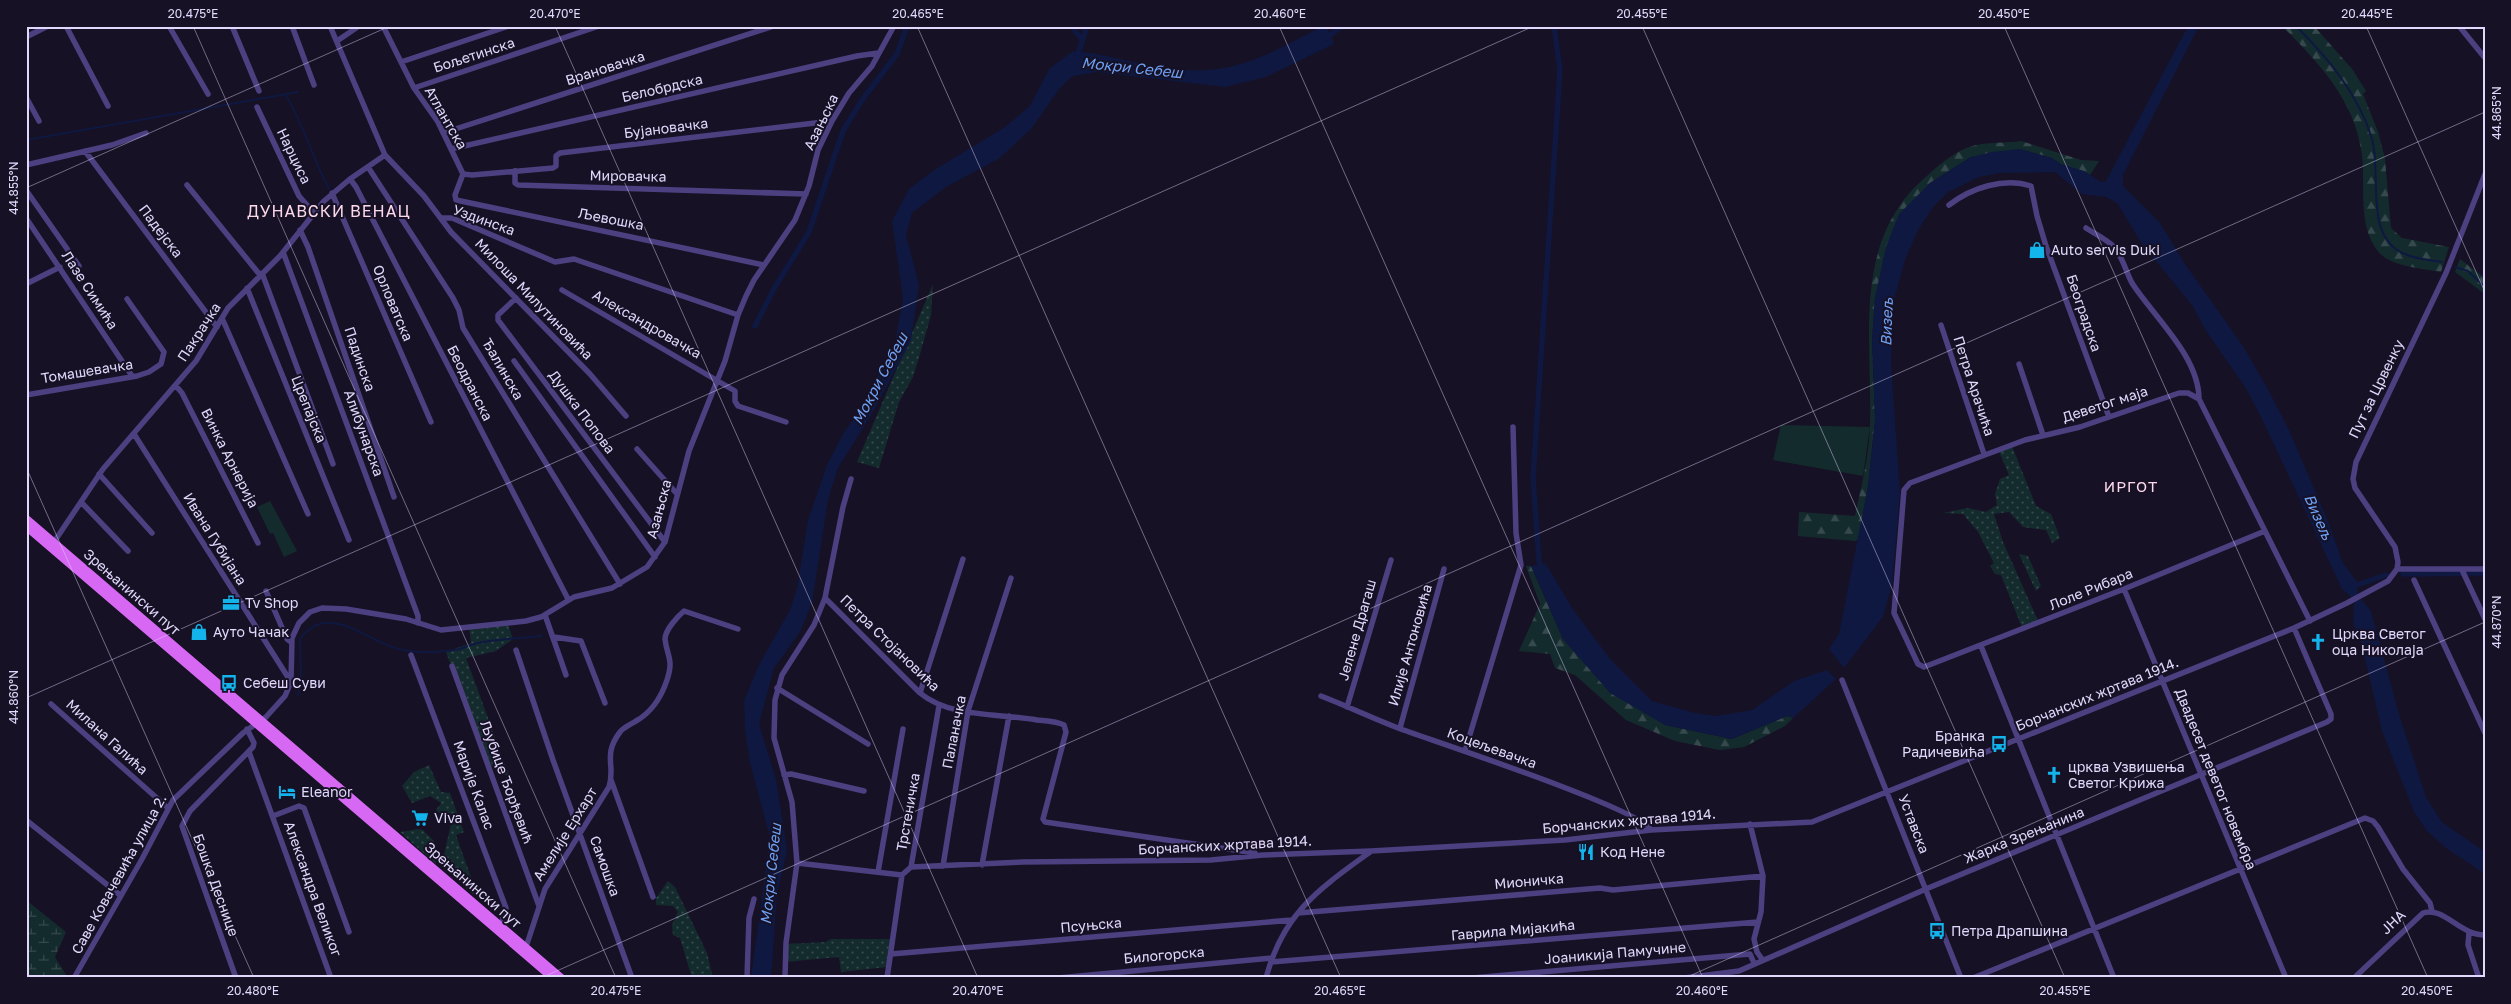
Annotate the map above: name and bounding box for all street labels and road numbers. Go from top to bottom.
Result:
street label: Бољетинска [431,33,517,76]
street label: Врановачка [563,47,647,88]
street label: Белобрдска [620,70,704,105]
street label: Атлантска [422,83,471,152]
street label: Азањска [800,91,841,153]
street label: Бујановачка [623,114,709,141]
street label: Нарциса [274,125,315,186]
street label: Мировачка [589,166,667,185]
street label: Уздинска [451,200,518,239]
street label: Падејска [136,201,187,261]
street label: Љевошка [577,204,645,233]
street label: Милоша Милутиновића [472,234,597,363]
street label: Лазе Симића [59,247,122,332]
street label: Орловатска [370,262,417,344]
street label: Београдска [2063,272,2106,354]
street label: Александровачка [590,286,705,362]
street label: Пакрачка [173,299,224,364]
street label: Падинска [341,324,379,393]
street label: Петра Арачића [1950,334,1999,438]
street label: Ђалинска [479,335,528,403]
street label: Пут за Црвенку [2344,337,2407,441]
street label: Беодранска [444,342,497,423]
street label: Томашевачка [40,355,134,386]
street label: Душка Попова [546,367,619,457]
street label: Црепајска [288,373,331,445]
street label: Деветог маја [2060,382,2150,425]
street label: Алибунарска [341,387,388,478]
street label: Винка Арнерија [198,405,263,510]
street label: Азањска [642,478,675,540]
street label: Ивана Губијана [180,489,251,588]
street label: Зрењанински пут [80,545,184,638]
street label: Лоле Рибара [2047,564,2135,613]
street label: Јелене Драгаш [1334,577,1379,682]
street label: Илије Антоновића [1384,582,1435,708]
street label: Петра Стојановића [837,591,944,694]
street label: Борчанских жртава 1914. [2013,653,2181,734]
street label: Двадесет деветог новембра [2172,686,2261,872]
street label: Паланачка [938,694,969,770]
street label: Милана Галића [63,695,152,778]
street label: Љубице Ђорђевић [477,718,538,846]
street label: Коцељевачка [1445,723,1539,772]
street label: Марије Калас [450,738,499,832]
street label: Трстеничка [892,771,923,852]
street label: Амелије Ерхарт [529,784,600,884]
street label: Саве Ковачевића улица 2. [67,791,170,957]
street label: Уставска [1895,792,1934,856]
street label: Жарка Зрењанина [1961,803,2087,866]
street label: Борчанских жртава 1914. [1541,804,1716,837]
street label: Александра Великог [281,819,346,959]
street label: Бошка Деснице [190,831,243,939]
street label: Борчанских жртава 1914. [1138,831,1312,858]
street label: Самошка [587,833,624,898]
street label: Зрењанински пут [421,838,525,931]
street label: Мионичка [1494,869,1564,892]
street label: ЈНА [2377,905,2409,937]
street label: Псуњска [1060,913,1122,936]
street label: Гаврила Мијакића [1450,916,1576,943]
street label: Јоаникија Памучине [1543,938,1687,967]
street label: Билогорска [1123,942,1205,967]

